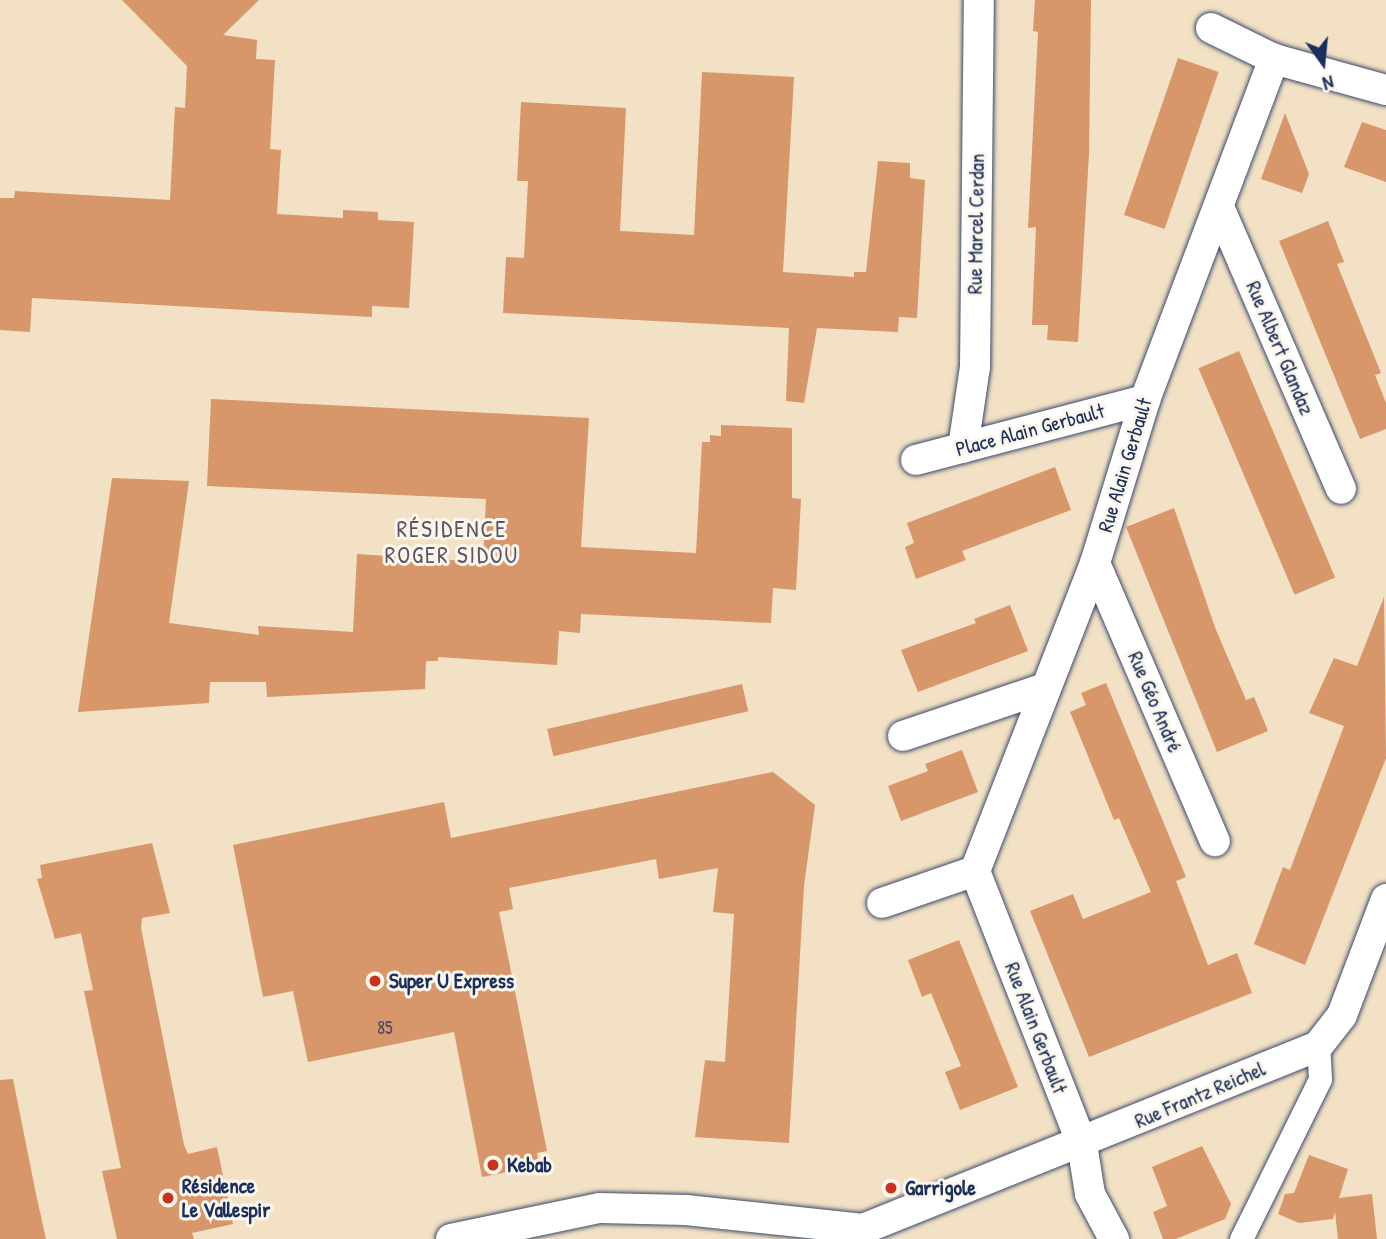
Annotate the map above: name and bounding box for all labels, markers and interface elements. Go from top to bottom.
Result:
north arrow [1288,28,1358,98]
text: N [1320,69,1337,97]
street label: Rue Marcel Cerdan [962,153,990,295]
street label: Rue Albert Glandaz [1240,277,1320,419]
street label: Rue Alain Gerbault [1093,395,1157,535]
street label: Place Alain Gerbault [953,398,1107,462]
district label: RÉSIDENCE ROGER SIDOU [386,515,518,569]
street label: Rue Géo André [1122,648,1188,756]
street label: Rue Alain Gerbault [999,959,1073,1097]
place label: Super U Express [389,968,514,994]
marker: Super U Express [367,973,383,989]
house number: 85 [377,1017,393,1039]
street label: Rue Frantz Reichel [1131,1056,1269,1134]
place label: Kebab [507,1152,552,1178]
marker: Kebab [485,1157,501,1173]
place label: Résidence Le Vallespir [182,1173,270,1223]
place label: Garrigole [905,1175,976,1201]
marker: Garrigole [883,1180,899,1196]
marker: Résidence Le Vallespir [160,1190,176,1206]

